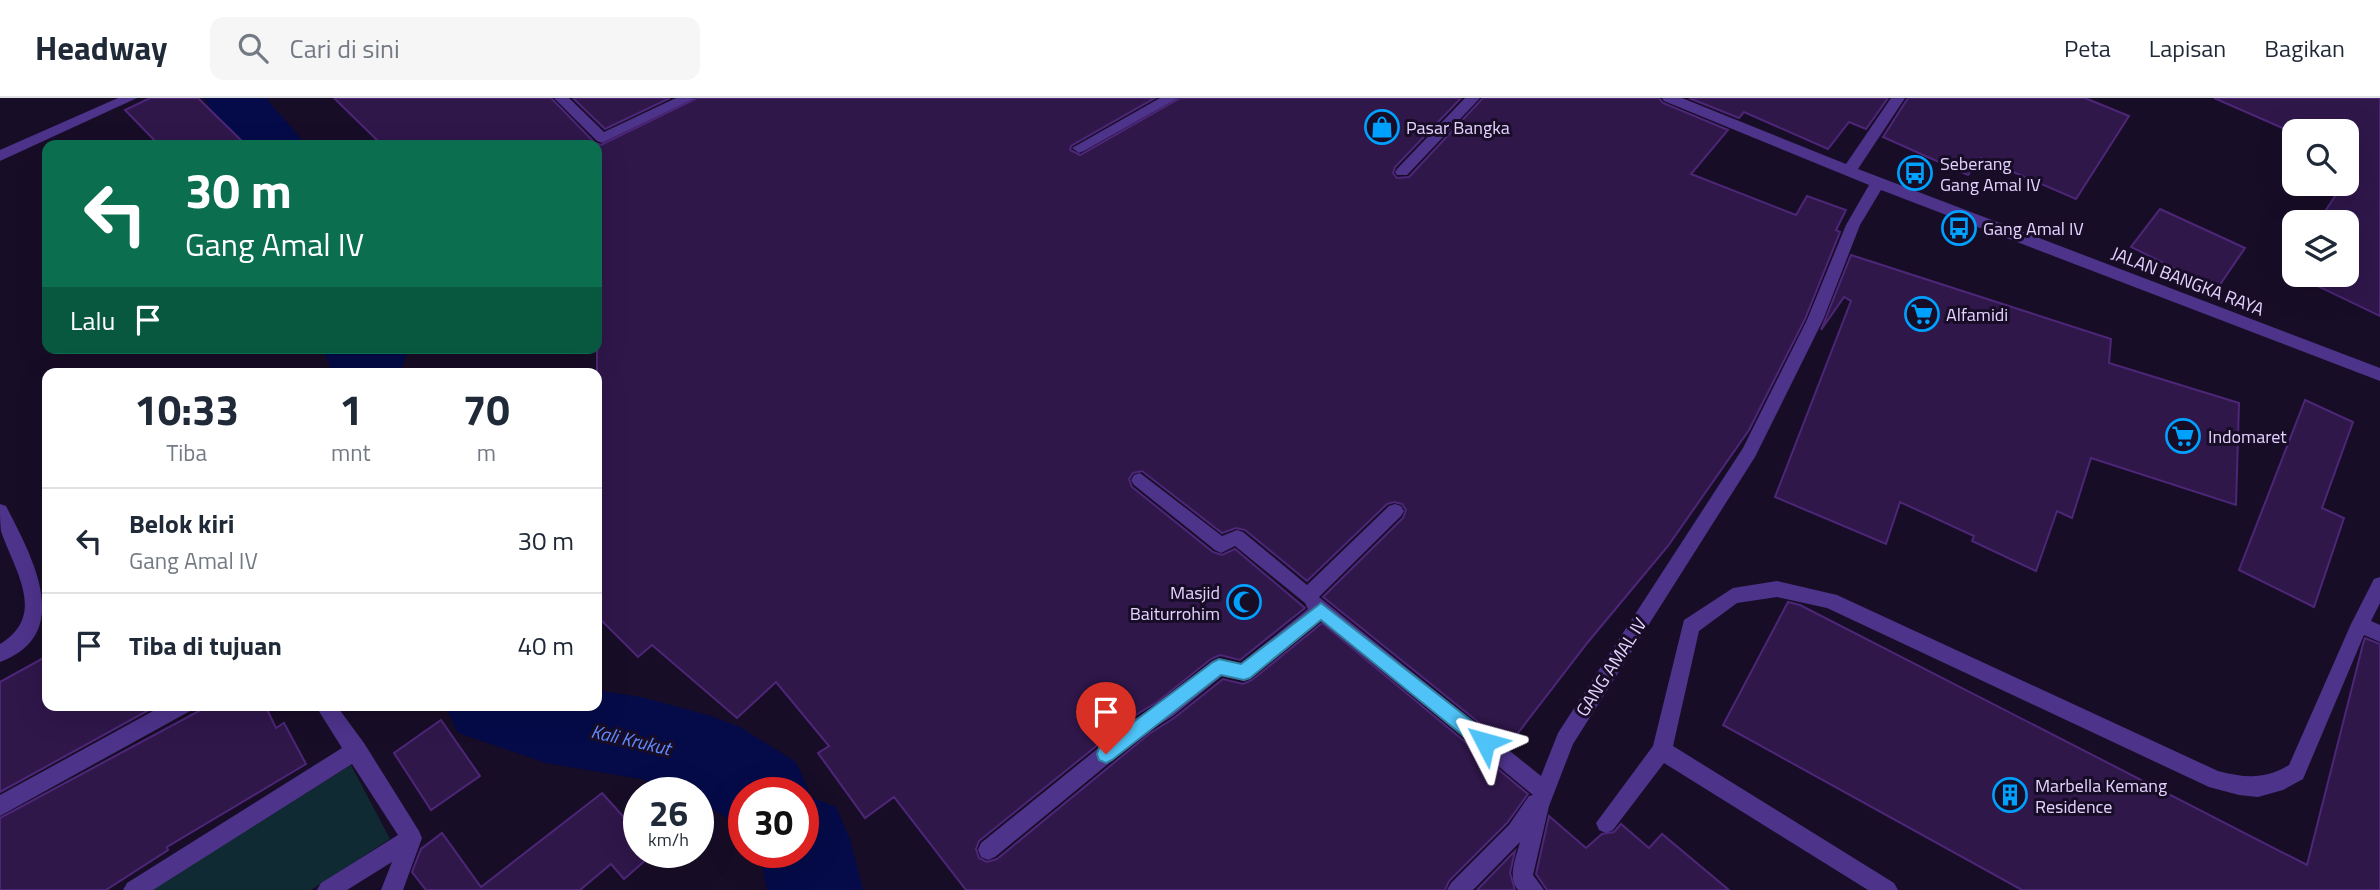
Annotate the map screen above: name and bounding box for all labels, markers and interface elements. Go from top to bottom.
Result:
search box [210,17,700,80]
text: Headway [35,23,168,73]
icon: search [234,29,272,67]
text: Cari di sini [290,29,400,68]
text: Peta [2064,30,2111,66]
text: Lapisan [2149,30,2226,66]
text: Bagikan [2264,30,2345,66]
shop icon: Pasar Bangka [1363,108,1401,146]
place label: Pasar Bangka [1406,114,1510,141]
map controls [2282,119,2359,287]
button: search [2282,119,2359,196]
place label: Seberang Gang Amal IV [1940,150,2041,198]
text: 30 m [185,152,292,227]
bus stop icon: Seberang Gang Amal IV [1896,154,1934,192]
icon: left [70,168,161,259]
bus stop icon: Gang Amal IV [1940,209,1978,247]
button: layers [2282,210,2359,287]
place label: Gang Amal IV [1983,215,2084,242]
text: Gang Amal IV [185,220,364,268]
street label: JALAN BANGKA RAYA [2108,239,2269,323]
supermarket icon: Alfamidi [1903,295,1941,333]
text: Lalu [70,301,115,340]
icon: arrive [129,301,167,339]
place label: Alfamidi [1946,301,2008,328]
text: 10:33 [134,377,239,441]
text: 1 [339,377,363,441]
text: 70 [463,377,510,441]
supermarket icon: Indomaret [2164,417,2202,455]
place label: Indomaret [2208,423,2287,450]
text: Tiba [166,435,207,470]
text: mnt [331,435,371,470]
text: m [477,435,496,470]
text: Belok kiri [129,504,235,543]
text: 30 m [517,521,574,560]
icon: left [70,522,108,560]
text: Gang Amal IV [129,543,258,578]
place label: Masjid Baiturrohim [1130,579,1220,627]
mosque icon: Masjid Baiturrohim [1225,583,1263,621]
street label: GANG AMAL IV [1569,612,1653,722]
text: Tiba di tujuan [129,626,282,665]
text: 40 m [517,626,574,665]
icon: arrive [70,627,108,665]
pin [1076,682,1136,754]
icon: arrive [1087,693,1125,731]
position arrow [1448,705,1522,779]
water label: Kali Krukut [588,716,675,763]
place label: Marbella Kemang Residence [2035,772,2167,820]
building icon: Marbella Kemang Residence [1991,776,2029,814]
speed limit sign: 30 [728,777,819,868]
text: 26 [649,786,688,840]
text: km/h [648,826,689,853]

